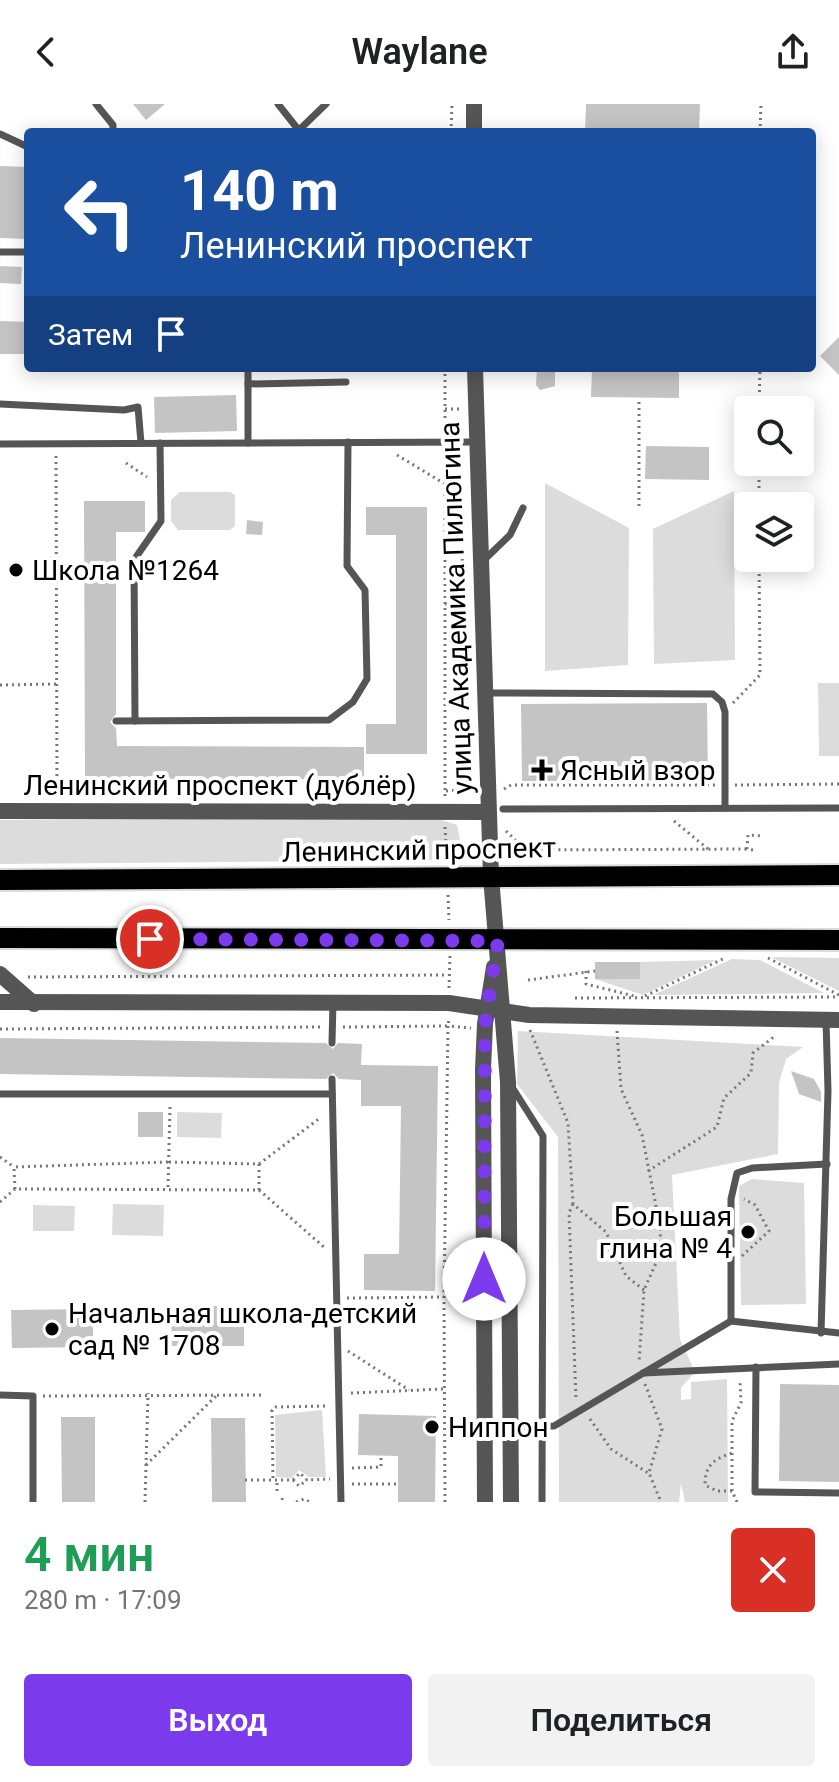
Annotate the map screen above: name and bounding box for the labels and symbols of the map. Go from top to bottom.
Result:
street label: улица Академика Пилюгина [433,421,479,795]
place label: Школа №1264 [32,554,219,587]
marker: Школа №1264 [7,561,25,579]
place label: Ясный взор [560,754,715,787]
marker: Ясный взор [531,759,553,781]
street label: Ленинский проспект (дублёр) [24,769,416,802]
street label: Ленинский проспект [282,831,556,869]
pin [116,905,184,973]
place label: Большая глина № 4 [599,1200,732,1265]
marker: Большая глина № 4 [739,1223,757,1241]
position arrow [442,1237,526,1321]
place label: Начальная школа-детский сад № 1708 [68,1297,417,1362]
marker: Начальная школа-детский сад № 1708 [43,1320,61,1338]
place label: Ниппон [448,1411,549,1444]
marker: Ниппон [423,1418,441,1436]

